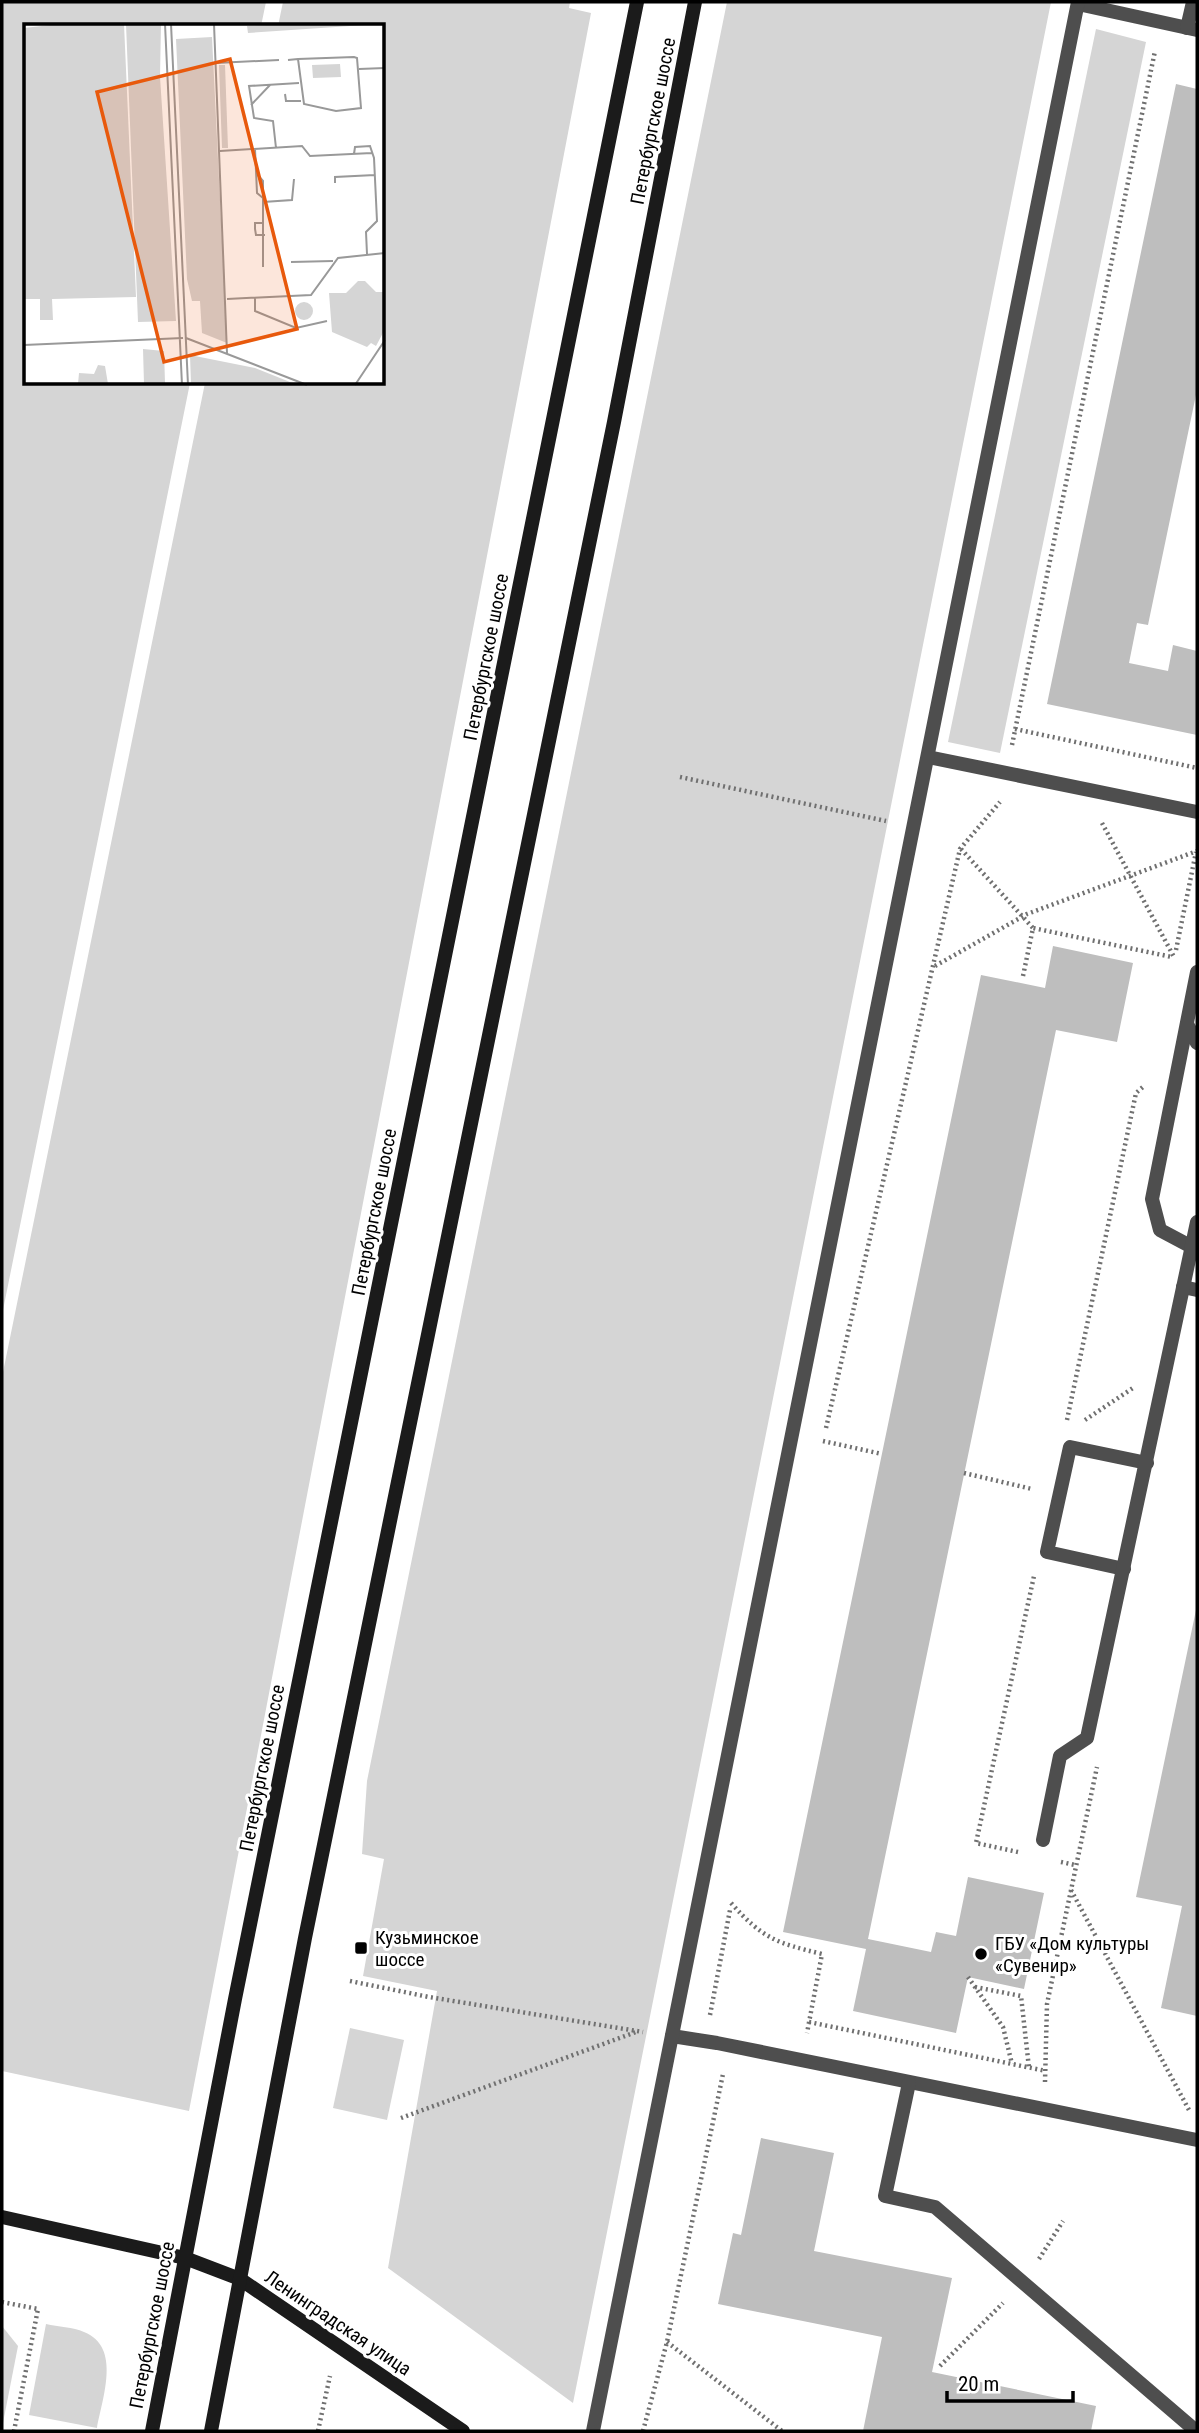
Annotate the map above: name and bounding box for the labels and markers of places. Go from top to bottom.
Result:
place label: Кузьминское шоссе [375,1926,479,1971]
place label: ГБУ «Дом культуры «Сувенир» [995,1932,1149,1977]
marker: Кузьминское шоссе [353,1940,369,1956]
marker: ГБУ «Дом культуры «Сувенир» [973,1946,989,1962]

